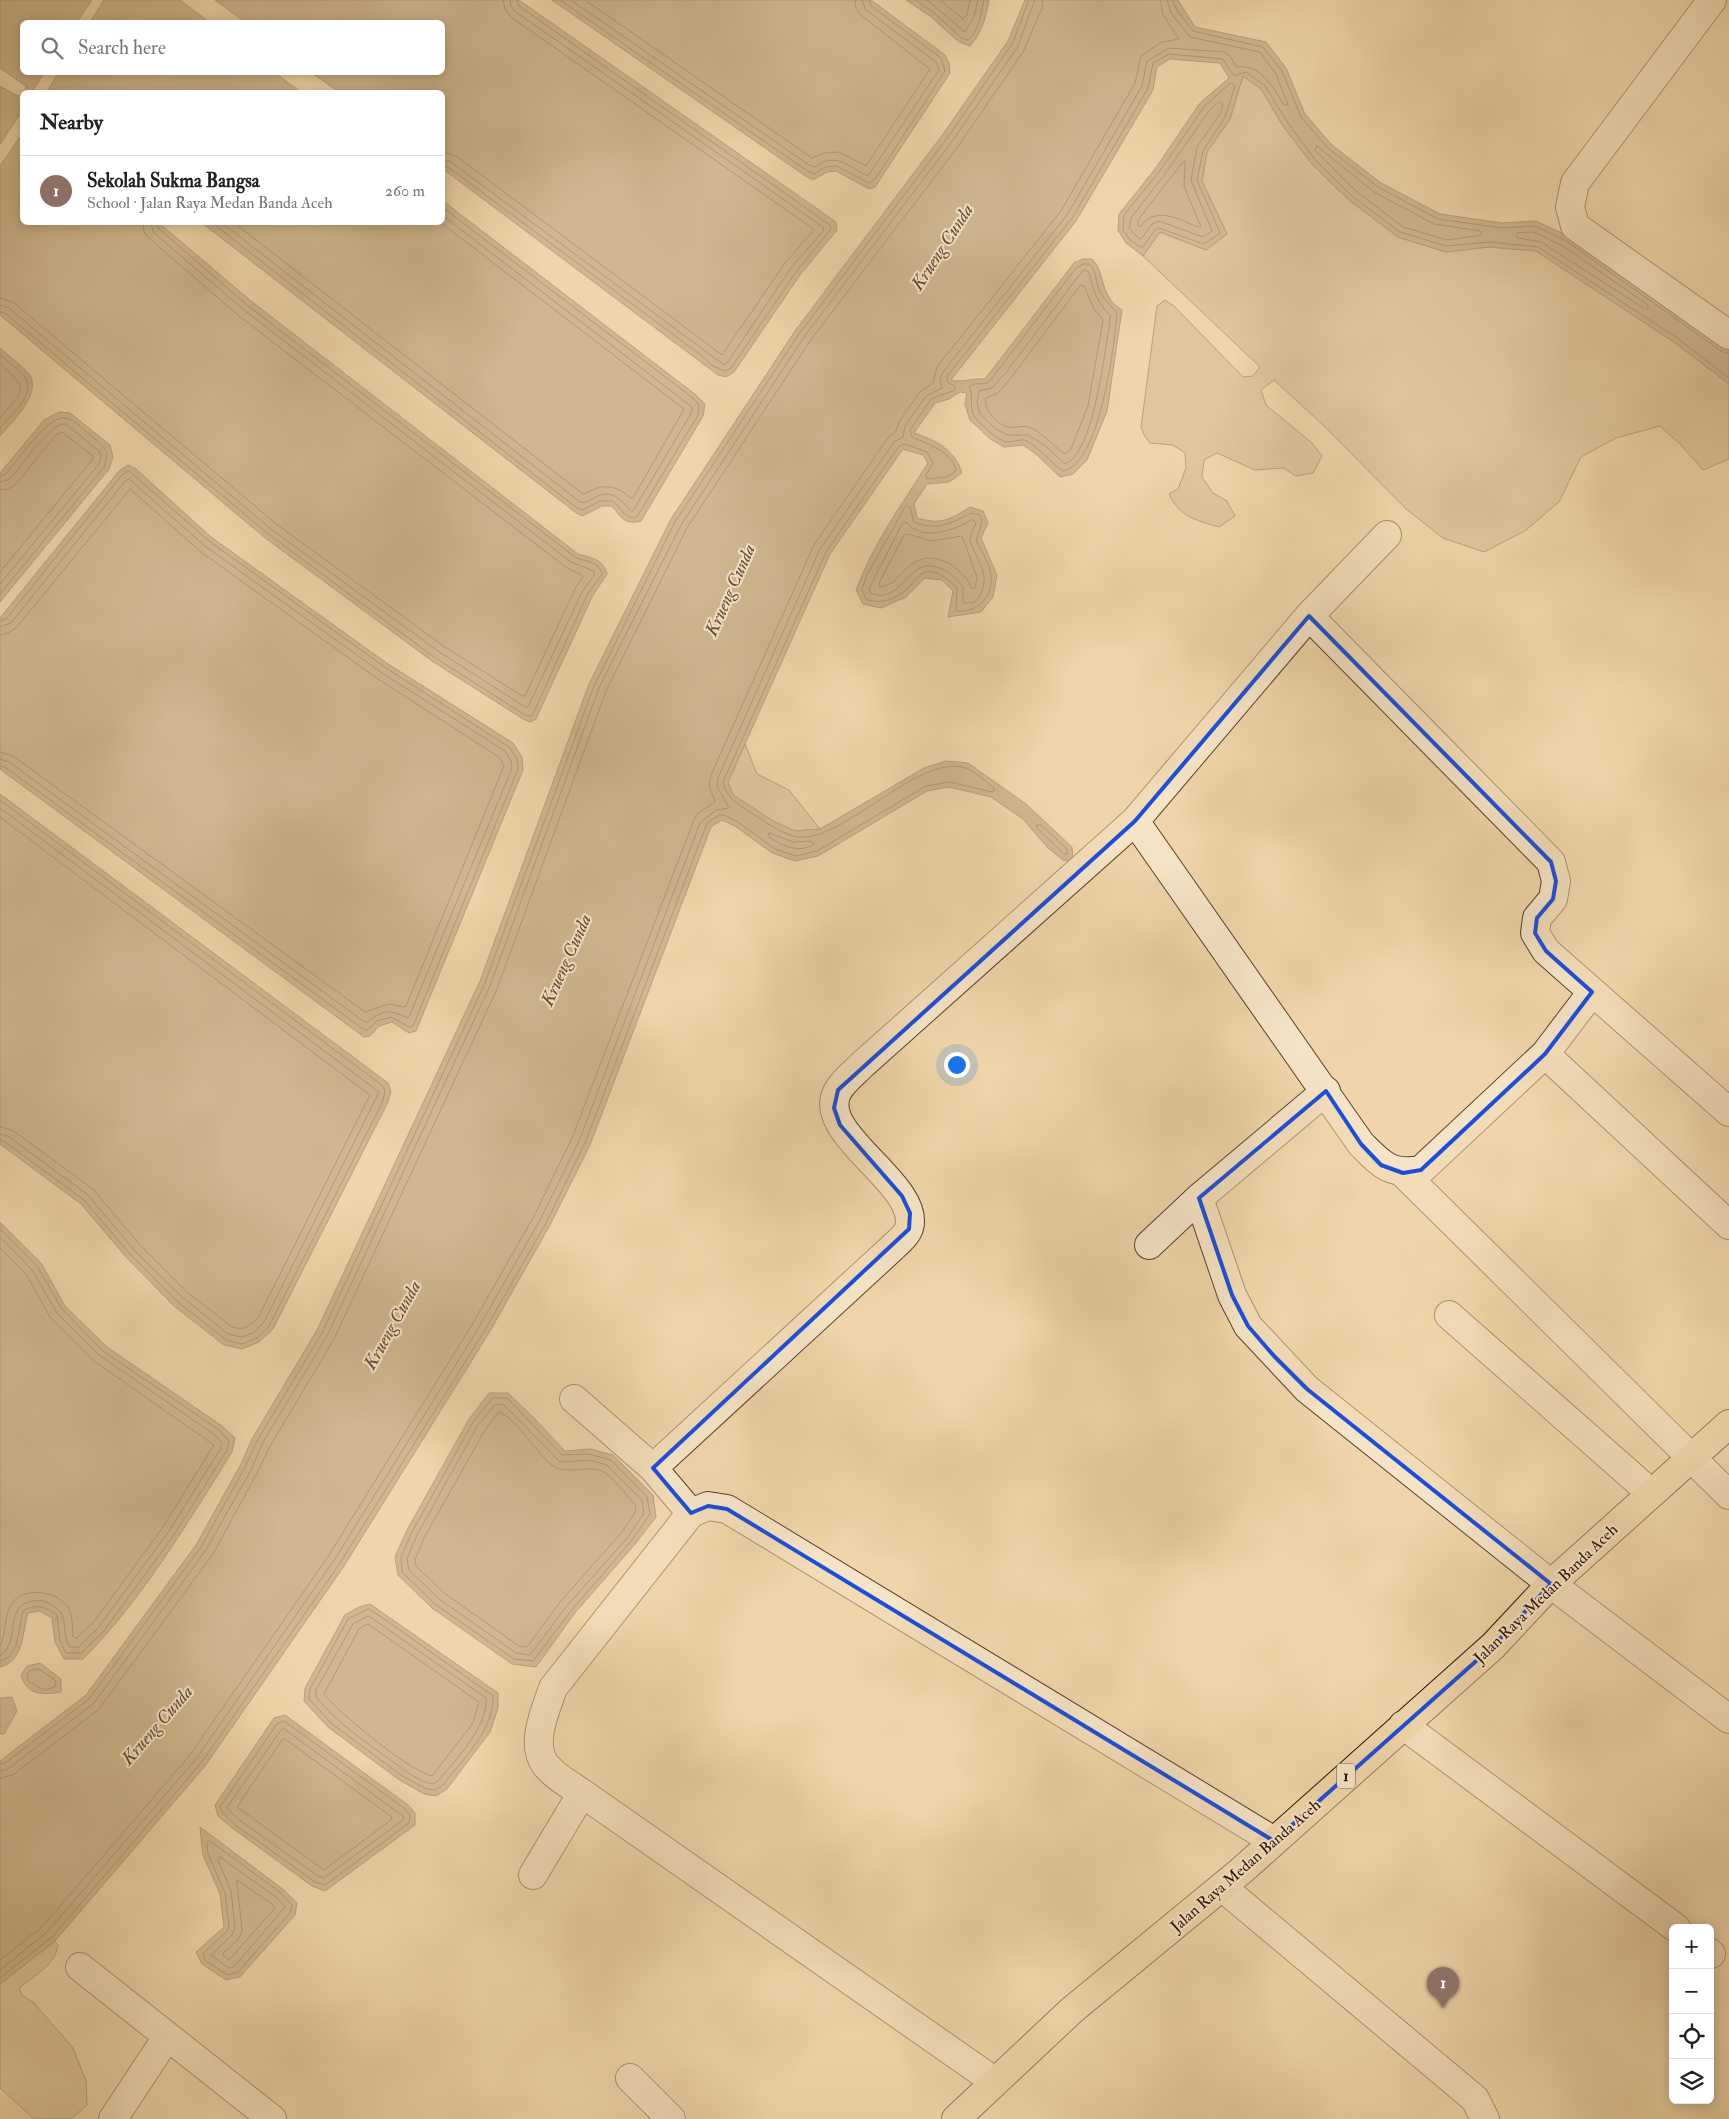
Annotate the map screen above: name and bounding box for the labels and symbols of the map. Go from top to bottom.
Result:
water label: Krueng Cunda [906,200,979,296]
water label: Krueng Cunda [700,541,761,641]
water label: Krueng Cunda [536,911,597,1011]
your location [944,1052,970,1078]
water label: Krueng Cunda [358,1277,426,1375]
street label: Jalan Raya Medan Banda Aceh [1469,1519,1623,1669]
water label: Krueng Cunda [116,1681,198,1771]
road number: 1 [1337,1764,1355,1788]
street label: Jalan Raya Medan Banda Aceh [1166,1795,1326,1938]
pin: 1 [1427,1967,1459,2008]

